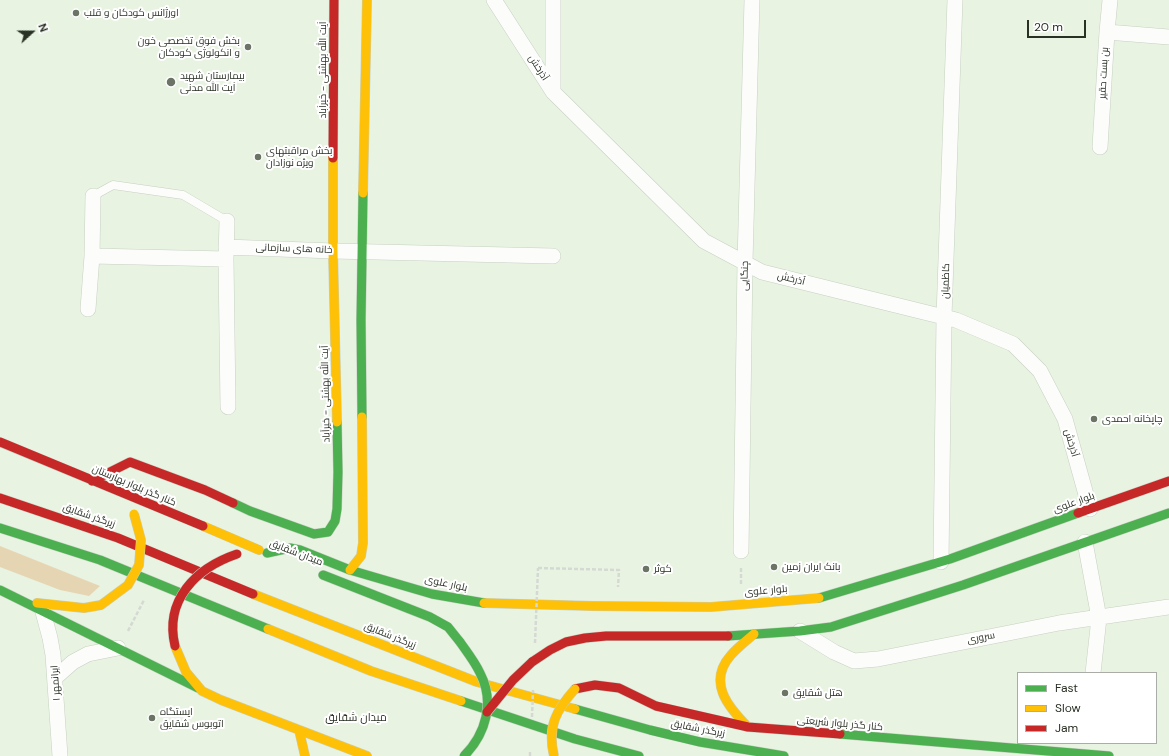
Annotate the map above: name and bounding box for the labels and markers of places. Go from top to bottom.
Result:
place label: اورژانس کودکان و قلب [84,7,179,19]
marker: اورژانس کودکان و قلب [71,8,81,18]
place label: بخش فوق تخصصی خون و انکولوژی کودکان [138,35,240,58]
marker: بخش فوق تخصصی خون و انکولوژی کودکان [243,42,253,52]
place label: بیمارستان شهید آیت الله مدنی [180,70,245,94]
marker: بیمارستان شهید آیت الله مدنی [165,76,177,88]
place label: بخش مراقبتهای ویژه نوزادان [266,145,332,168]
marker: بخش مراقبتهای ویژه نوزادان [253,152,263,162]
place label: چاپخانه احمدی [1102,413,1163,425]
marker: چاپخانه احمدی [1089,414,1099,424]
place label: بانک ایران زمین [782,561,840,573]
marker: بانک ایران زمین [769,562,779,572]
place label: کوثر [654,563,672,575]
marker: کوثر [641,564,651,574]
place label: هتل شقایق [793,687,843,699]
marker: هتل شقایق [780,688,790,698]
place label: ایستگاه اتوبوس شقایق [160,706,224,730]
marker: ایستگاه اتوبوس شقایق [147,713,157,723]

